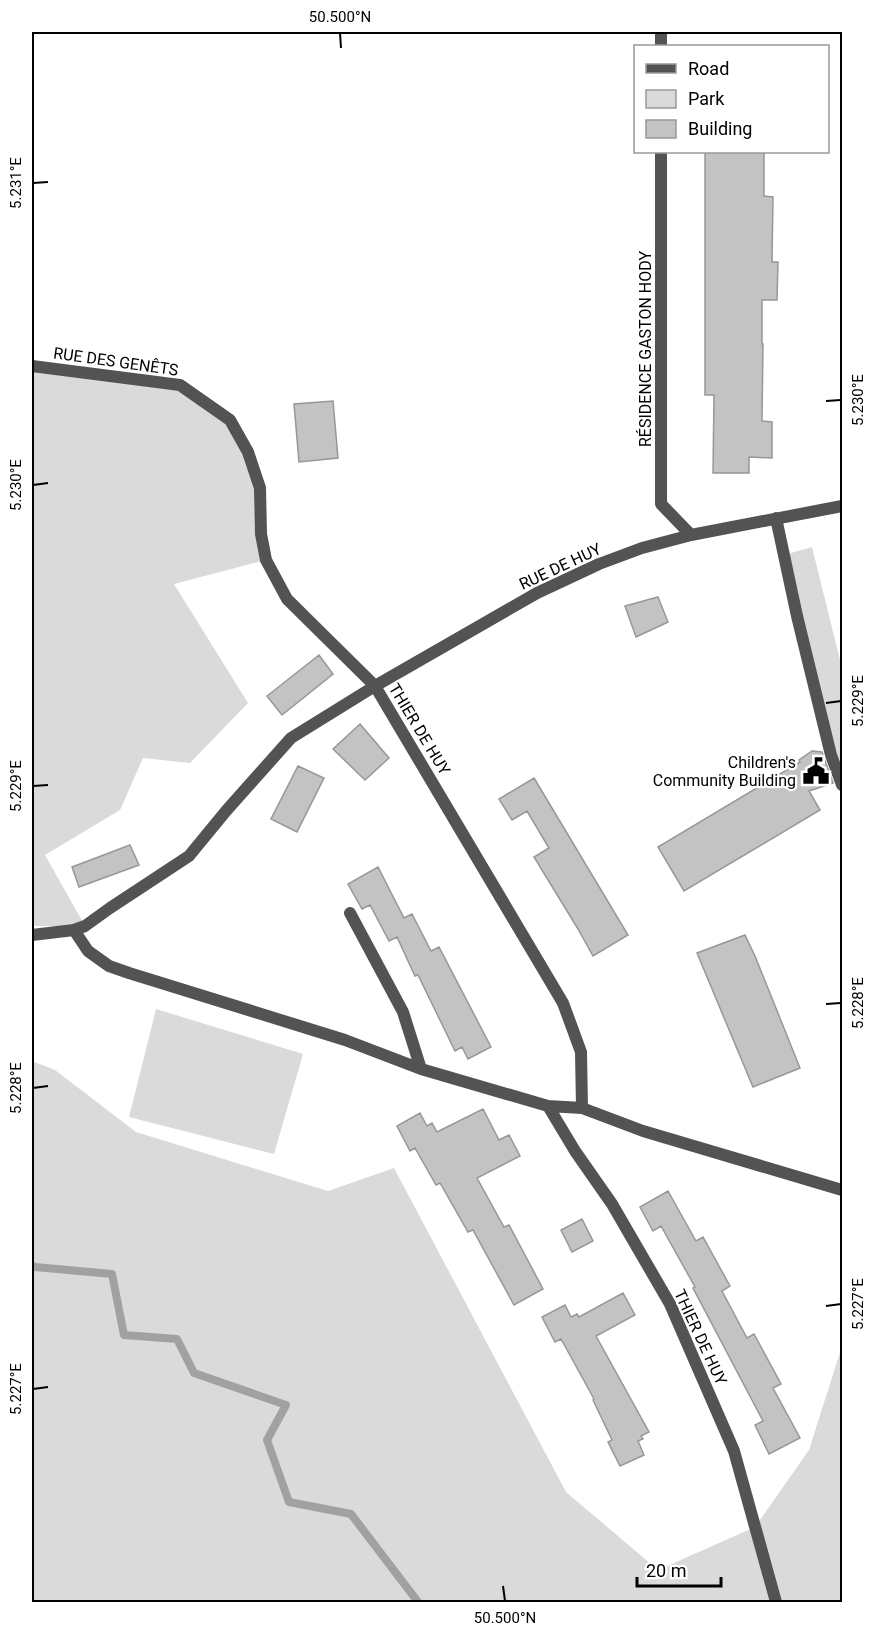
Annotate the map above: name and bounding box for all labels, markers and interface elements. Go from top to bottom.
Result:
text: 50.500°N [309,8,371,26]
legend [634,45,829,153]
text: Road [688,58,729,79]
text: Park [688,88,725,109]
text: Building [688,118,752,139]
text: 5.231°E [7,157,25,209]
street label: RÉSIDENCE GASTON HODY [636,251,655,447]
street label: RUE DES GENÊTS [52,343,180,380]
text: 5.230°E [849,374,867,426]
text: 5.230°E [7,459,25,511]
street label: RUE DE HUY [516,539,605,594]
text: 5.229°E [849,675,867,727]
street label: THIER DE HUY [385,680,454,779]
place label: Children's Community Building [653,753,796,790]
public building icon: Children's Community Building [801,756,831,786]
text: 5.229°E [7,760,25,812]
text: 5.228°E [849,977,867,1029]
text: 5.228°E [7,1062,25,1114]
text: 5.227°E [849,1278,867,1330]
street label: THIER DE HUY [670,1286,731,1388]
text: 5.227°E [7,1363,25,1415]
scale bar [637,1550,721,1588]
text: 20 m [646,1560,686,1581]
text: 50.500°N [474,1609,536,1627]

